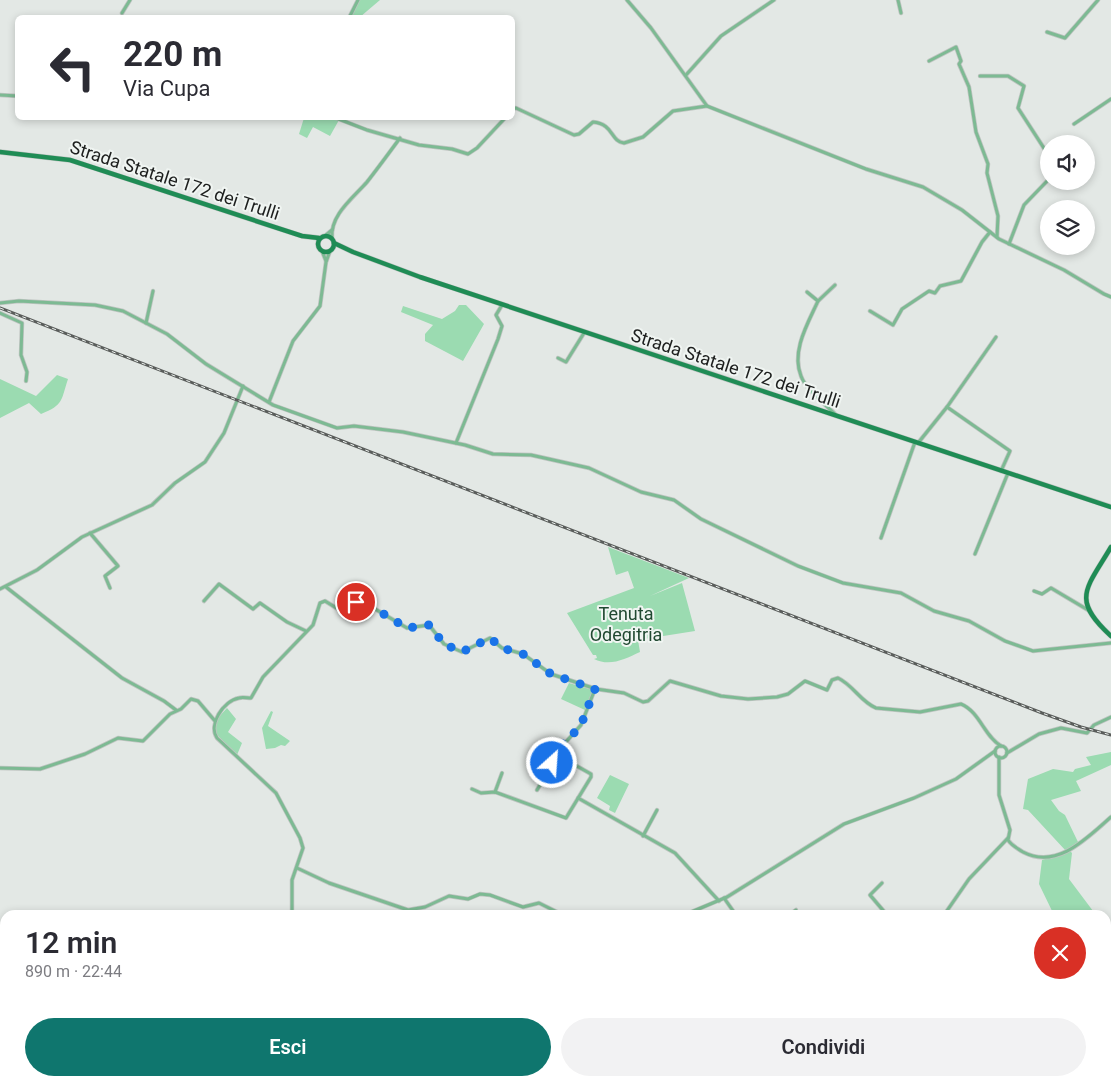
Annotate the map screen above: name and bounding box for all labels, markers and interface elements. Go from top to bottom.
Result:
text: 220 m [123,34,222,75]
icon: left [40,35,105,100]
text: Via Cupa [123,76,211,101]
map controls [1040,135,1095,255]
button: sound [1040,135,1095,190]
street label: Strada Statale 172 dei Trulli [68,136,282,224]
button: layers [1040,200,1095,255]
street label: Strada Statale 172 dei Trulli [629,324,843,412]
pin [335,581,377,623]
icon: arrive [342,588,370,616]
park label: Tenuta Odegitria [590,603,662,645]
position arrow [525,736,577,788]
text: 12 min [25,925,117,960]
button: close [1034,927,1086,979]
text: 890 m · 22:44 [25,962,122,981]
button: Esci [25,1018,551,1076]
button: Condividi [561,1018,1086,1076]

